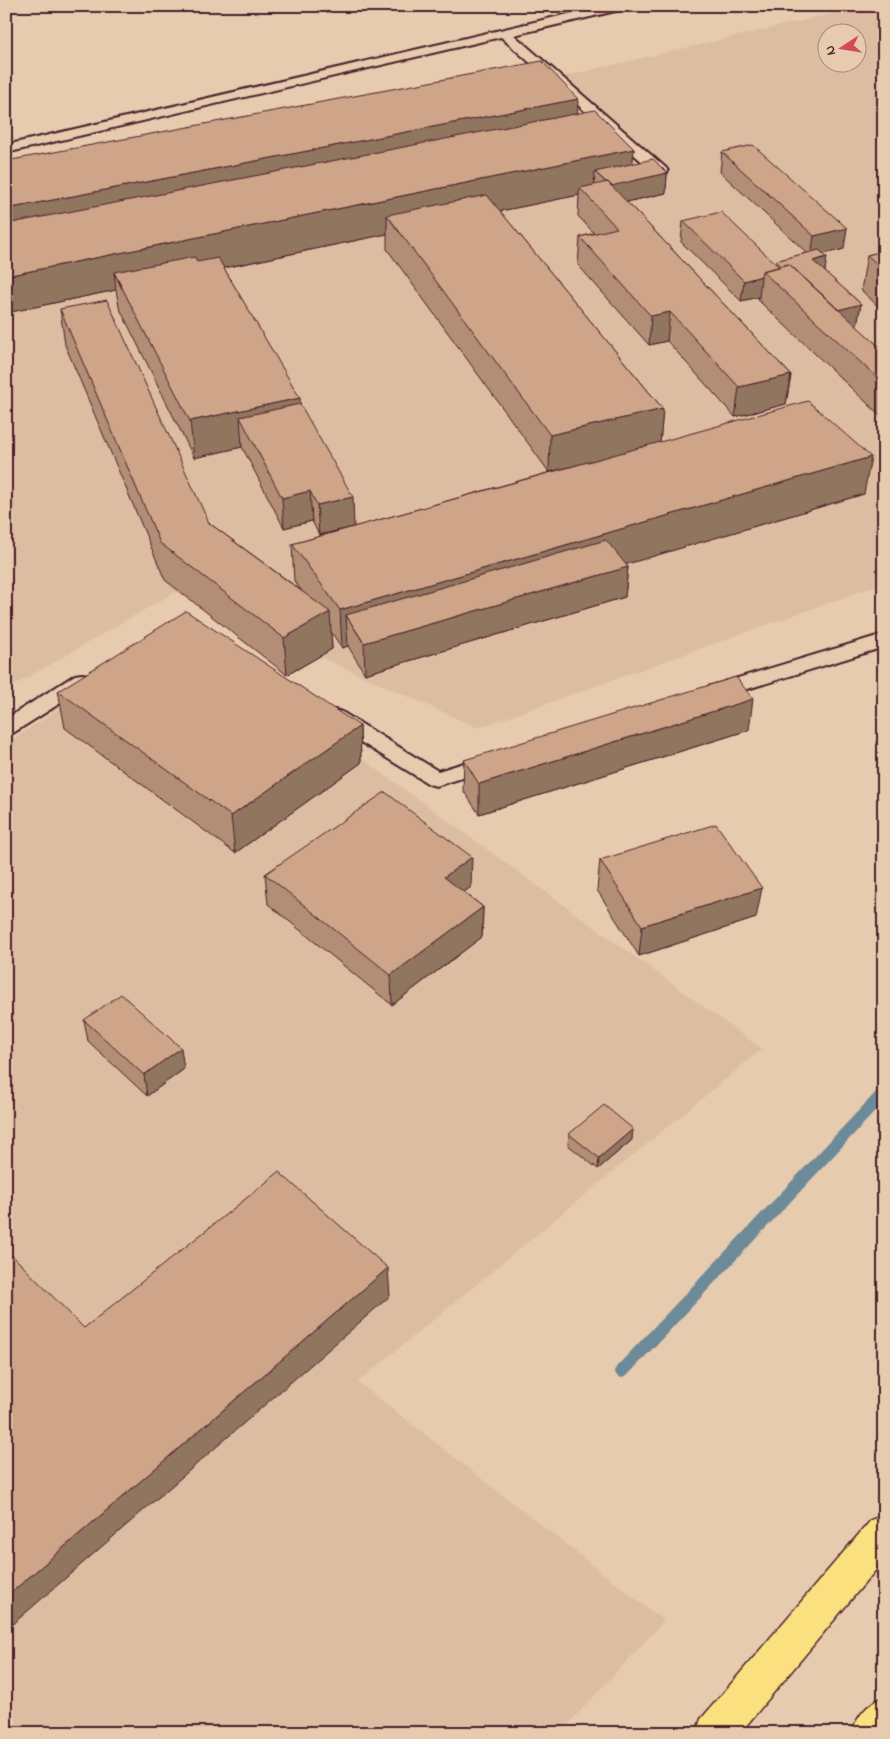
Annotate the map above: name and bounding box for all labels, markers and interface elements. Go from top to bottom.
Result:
north arrow [818,22,868,72]
text: N [819,44,842,57]

